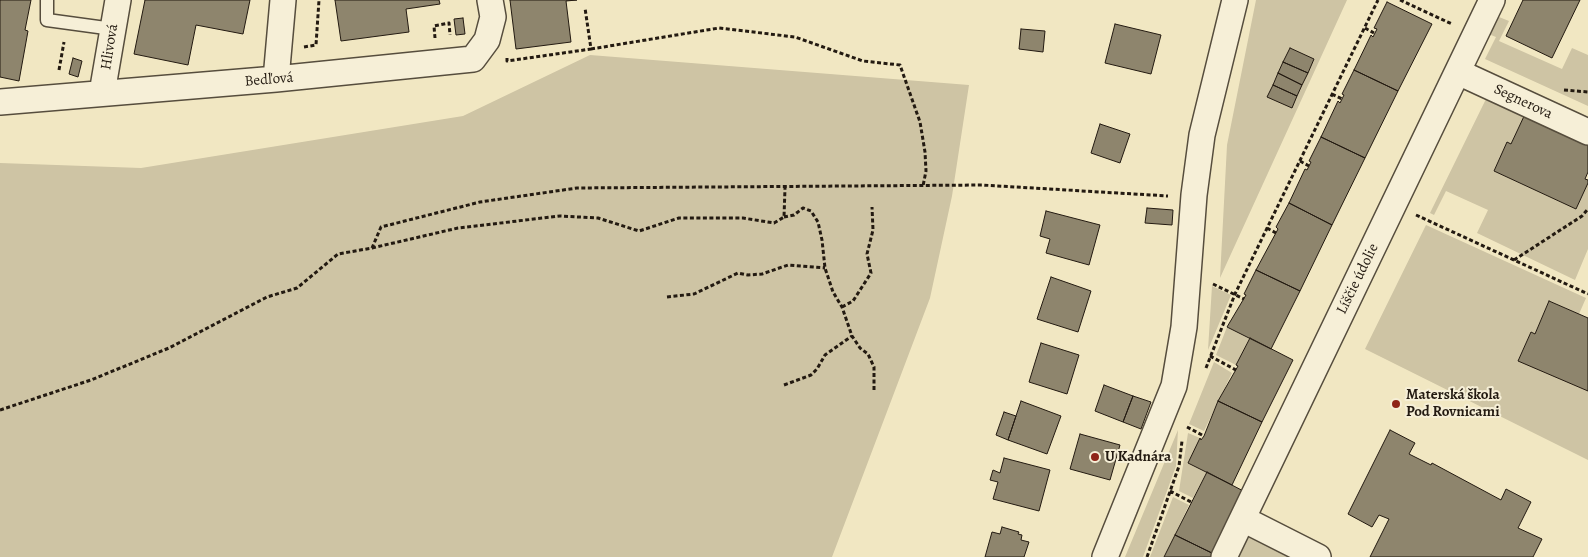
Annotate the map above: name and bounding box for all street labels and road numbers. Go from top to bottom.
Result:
street label: Hlivová [97,23,123,71]
street label: Bedľová [244,69,294,91]
street label: Segnerova [1491,81,1555,123]
street label: Líščie údolie [1333,241,1383,317]

